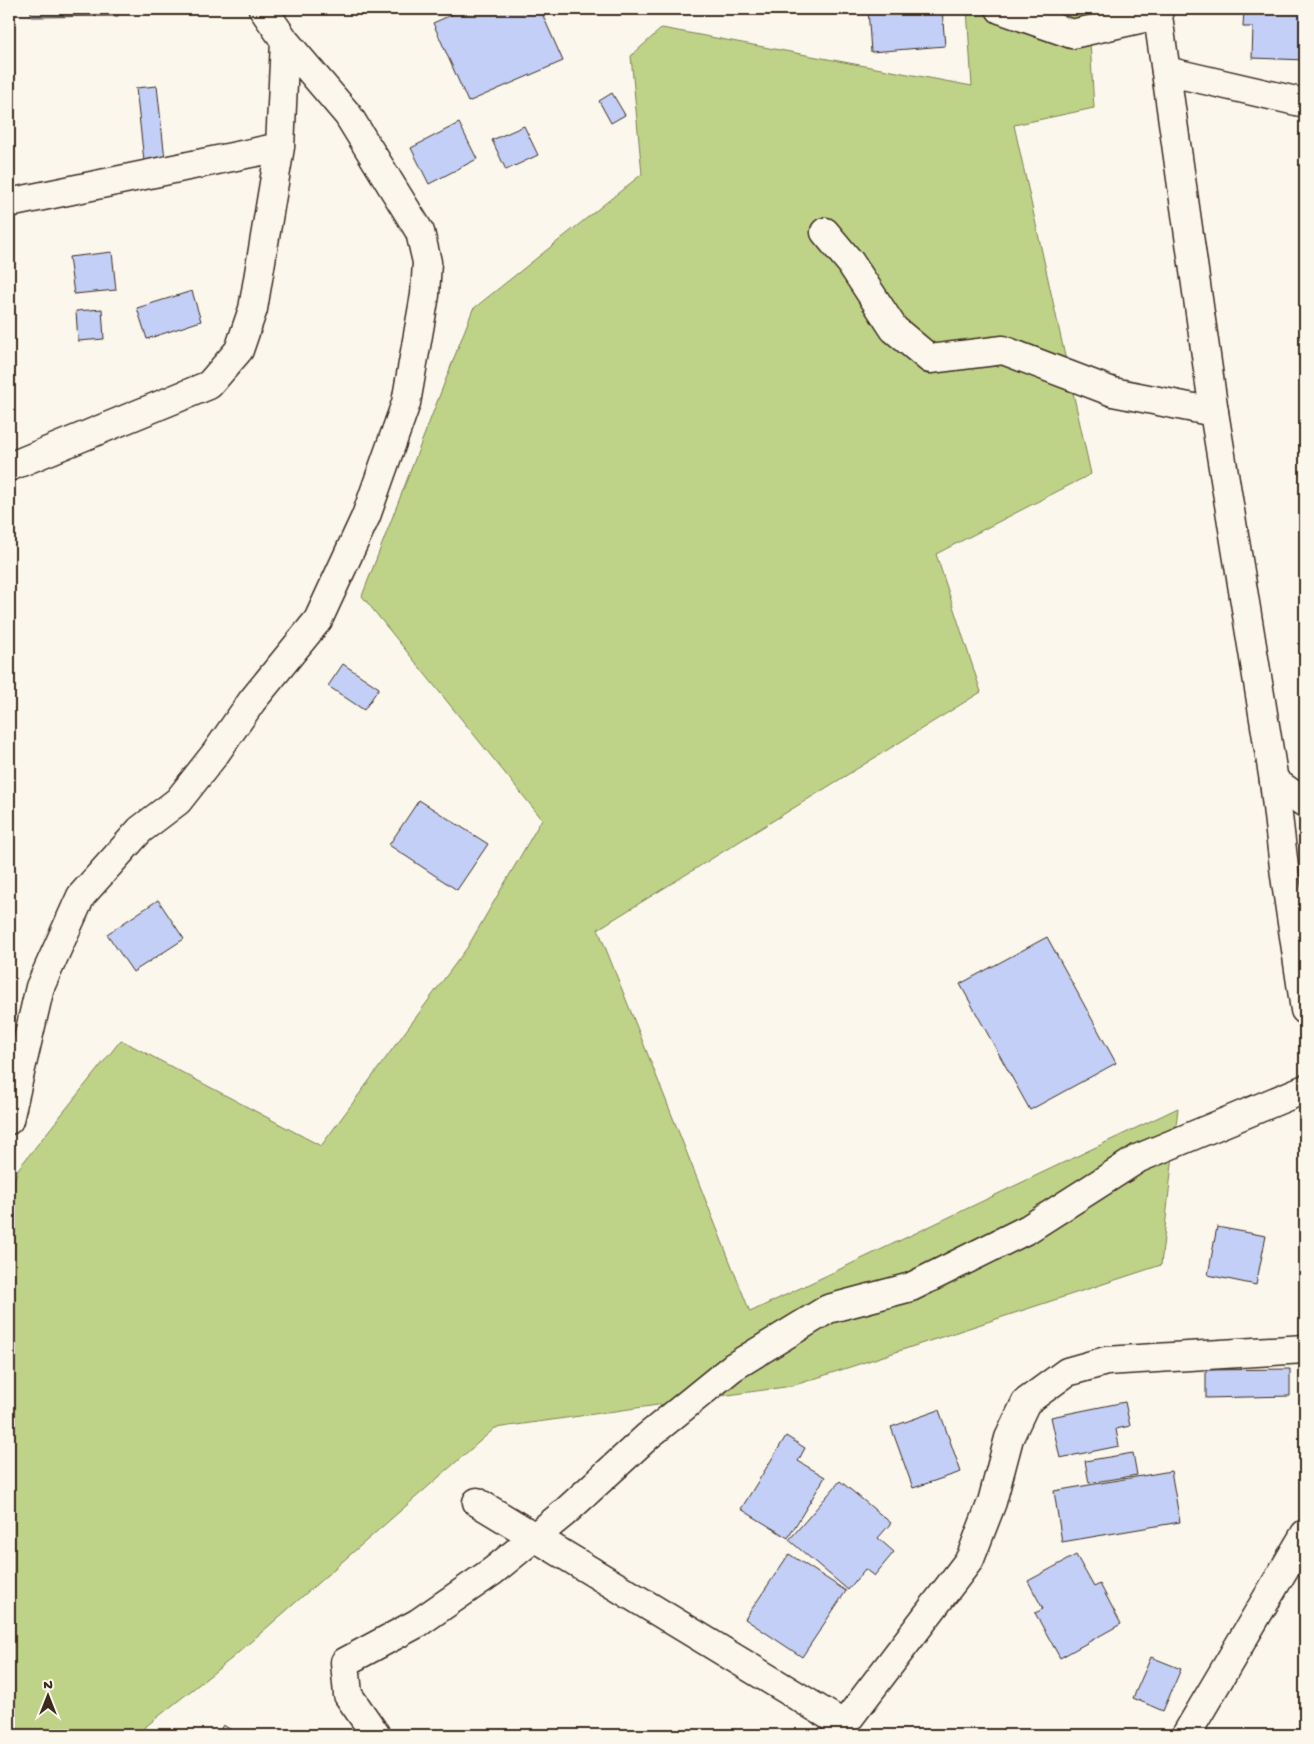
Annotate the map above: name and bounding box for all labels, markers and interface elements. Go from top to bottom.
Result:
north arrow [22,1672,72,1722]
text: N [43,1677,53,1694]

